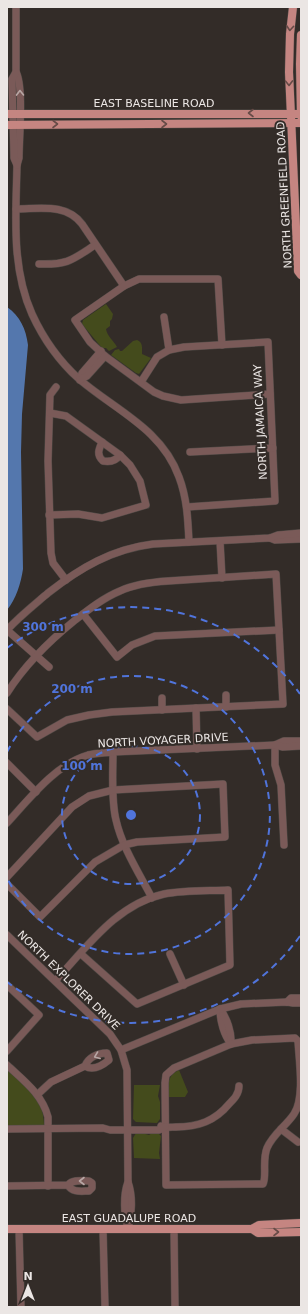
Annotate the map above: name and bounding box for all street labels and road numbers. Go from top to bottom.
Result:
street label: EAST BASELINE ROAD [94,97,214,110]
street label: NORTH GREENFIELD ROAD [274,121,295,269]
street label: NORTH JAMAICA WAY [251,364,270,480]
street label: NORTH VOYAGER DRIVE [97,731,229,750]
street label: NORTH EXPLORER DRIVE [15,928,123,1033]
street label: EAST GUADALUPE ROAD [62,1212,196,1225]

